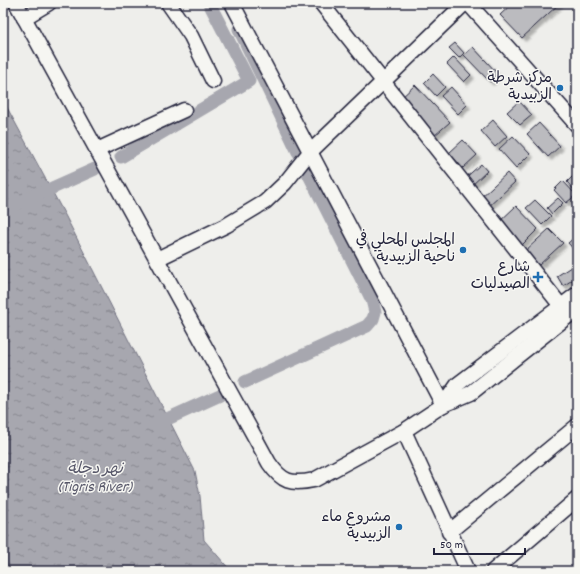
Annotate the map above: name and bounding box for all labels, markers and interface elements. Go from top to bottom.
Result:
place label: مركز شرطة الزبيدية [488,68,552,107]
marker: مركز شرطة الزبيدية [555,83,565,93]
place label: المجلس المحلي في ناحية الزبيدية [356,229,455,269]
marker: المجلس المحلي في ناحية الزبيدية [458,245,468,255]
place label: شارع الصيدليات [471,257,530,296]
marker: شارع الصيدليات [533,272,543,282]
water label: نهر دجلة (Tigris River) [58,458,133,499]
place label: مشروع ماء الزبيدية [321,507,391,546]
marker: مشروع ماء الزبيدية [394,522,404,532]
scale bar [434,530,525,556]
text: 50 m [440,537,463,554]

